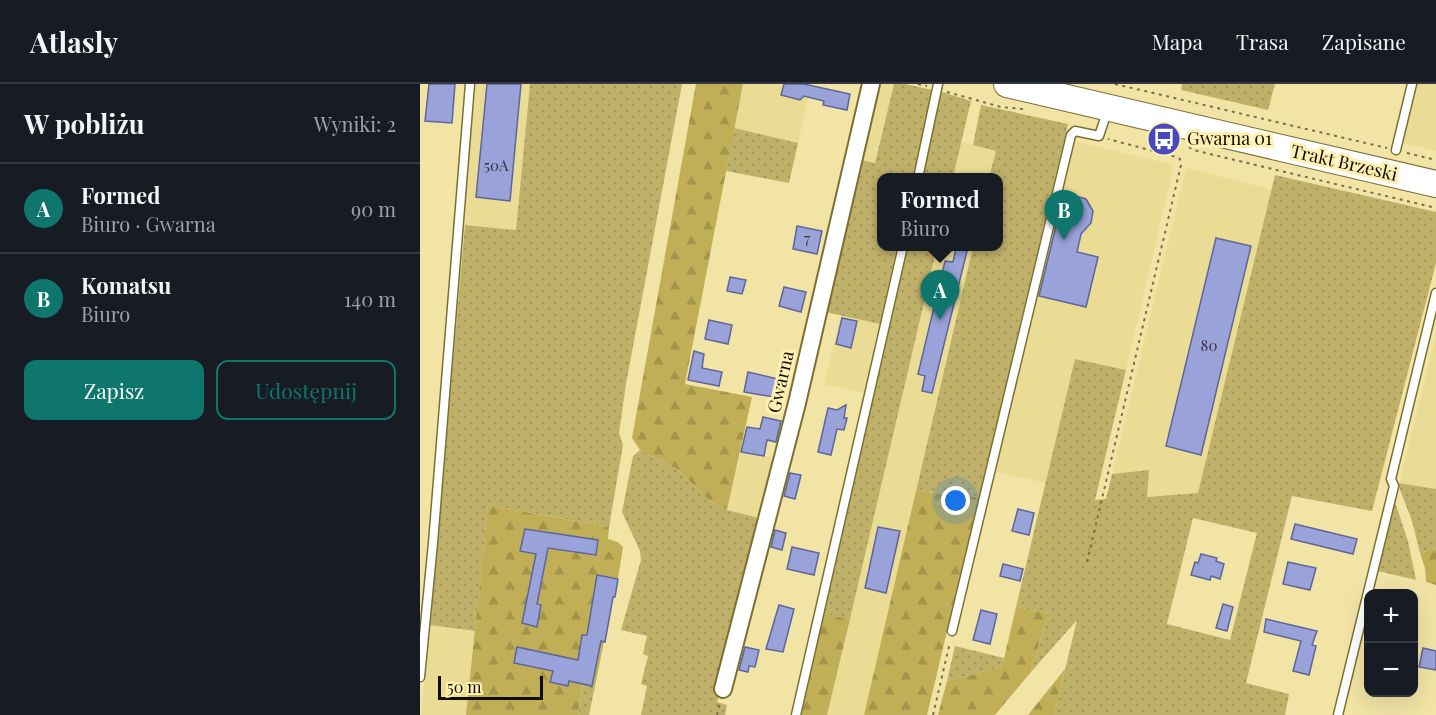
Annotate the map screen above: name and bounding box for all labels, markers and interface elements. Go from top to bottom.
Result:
text: Atlasly [30,23,118,60]
text: Mapa [1152,27,1203,55]
text: Trasa [1236,27,1289,55]
text: Zapisane [1322,27,1406,55]
text: W pobliżu [24,106,145,141]
text: Wyniki: 2 [314,110,396,137]
bus stop icon: Gwarna 01 [1146,121,1182,157]
place label: Gwarna 01 [1187,126,1272,150]
street label: Trakt Brzeski [1289,138,1400,186]
house number: 50A [484,155,509,175]
popup [877,173,1003,251]
text: Formed [81,180,160,210]
text: Formed [900,184,980,214]
pin: B [1044,190,1084,240]
text: A [37,195,50,222]
text: 90 m [351,195,396,222]
text: Biuro · Gwarna [81,210,216,237]
text: Biuro [900,214,950,241]
house number: 7 [804,228,810,248]
text: Komatsu [81,270,171,300]
pin: A [920,270,960,320]
text: B [37,285,50,312]
text: 140 m [344,285,396,312]
text: Biuro [81,300,130,327]
house number: 80 [1201,335,1217,355]
street label: Gwarna [761,348,799,415]
button: Zapisz [24,360,204,420]
button: Udostępnij [216,360,396,420]
your location [941,486,970,515]
map controls [1364,589,1418,697]
button: + [1364,589,1418,643]
button: − [1364,643,1418,697]
scale bar [438,673,543,700]
text: 50 m [447,676,481,697]

